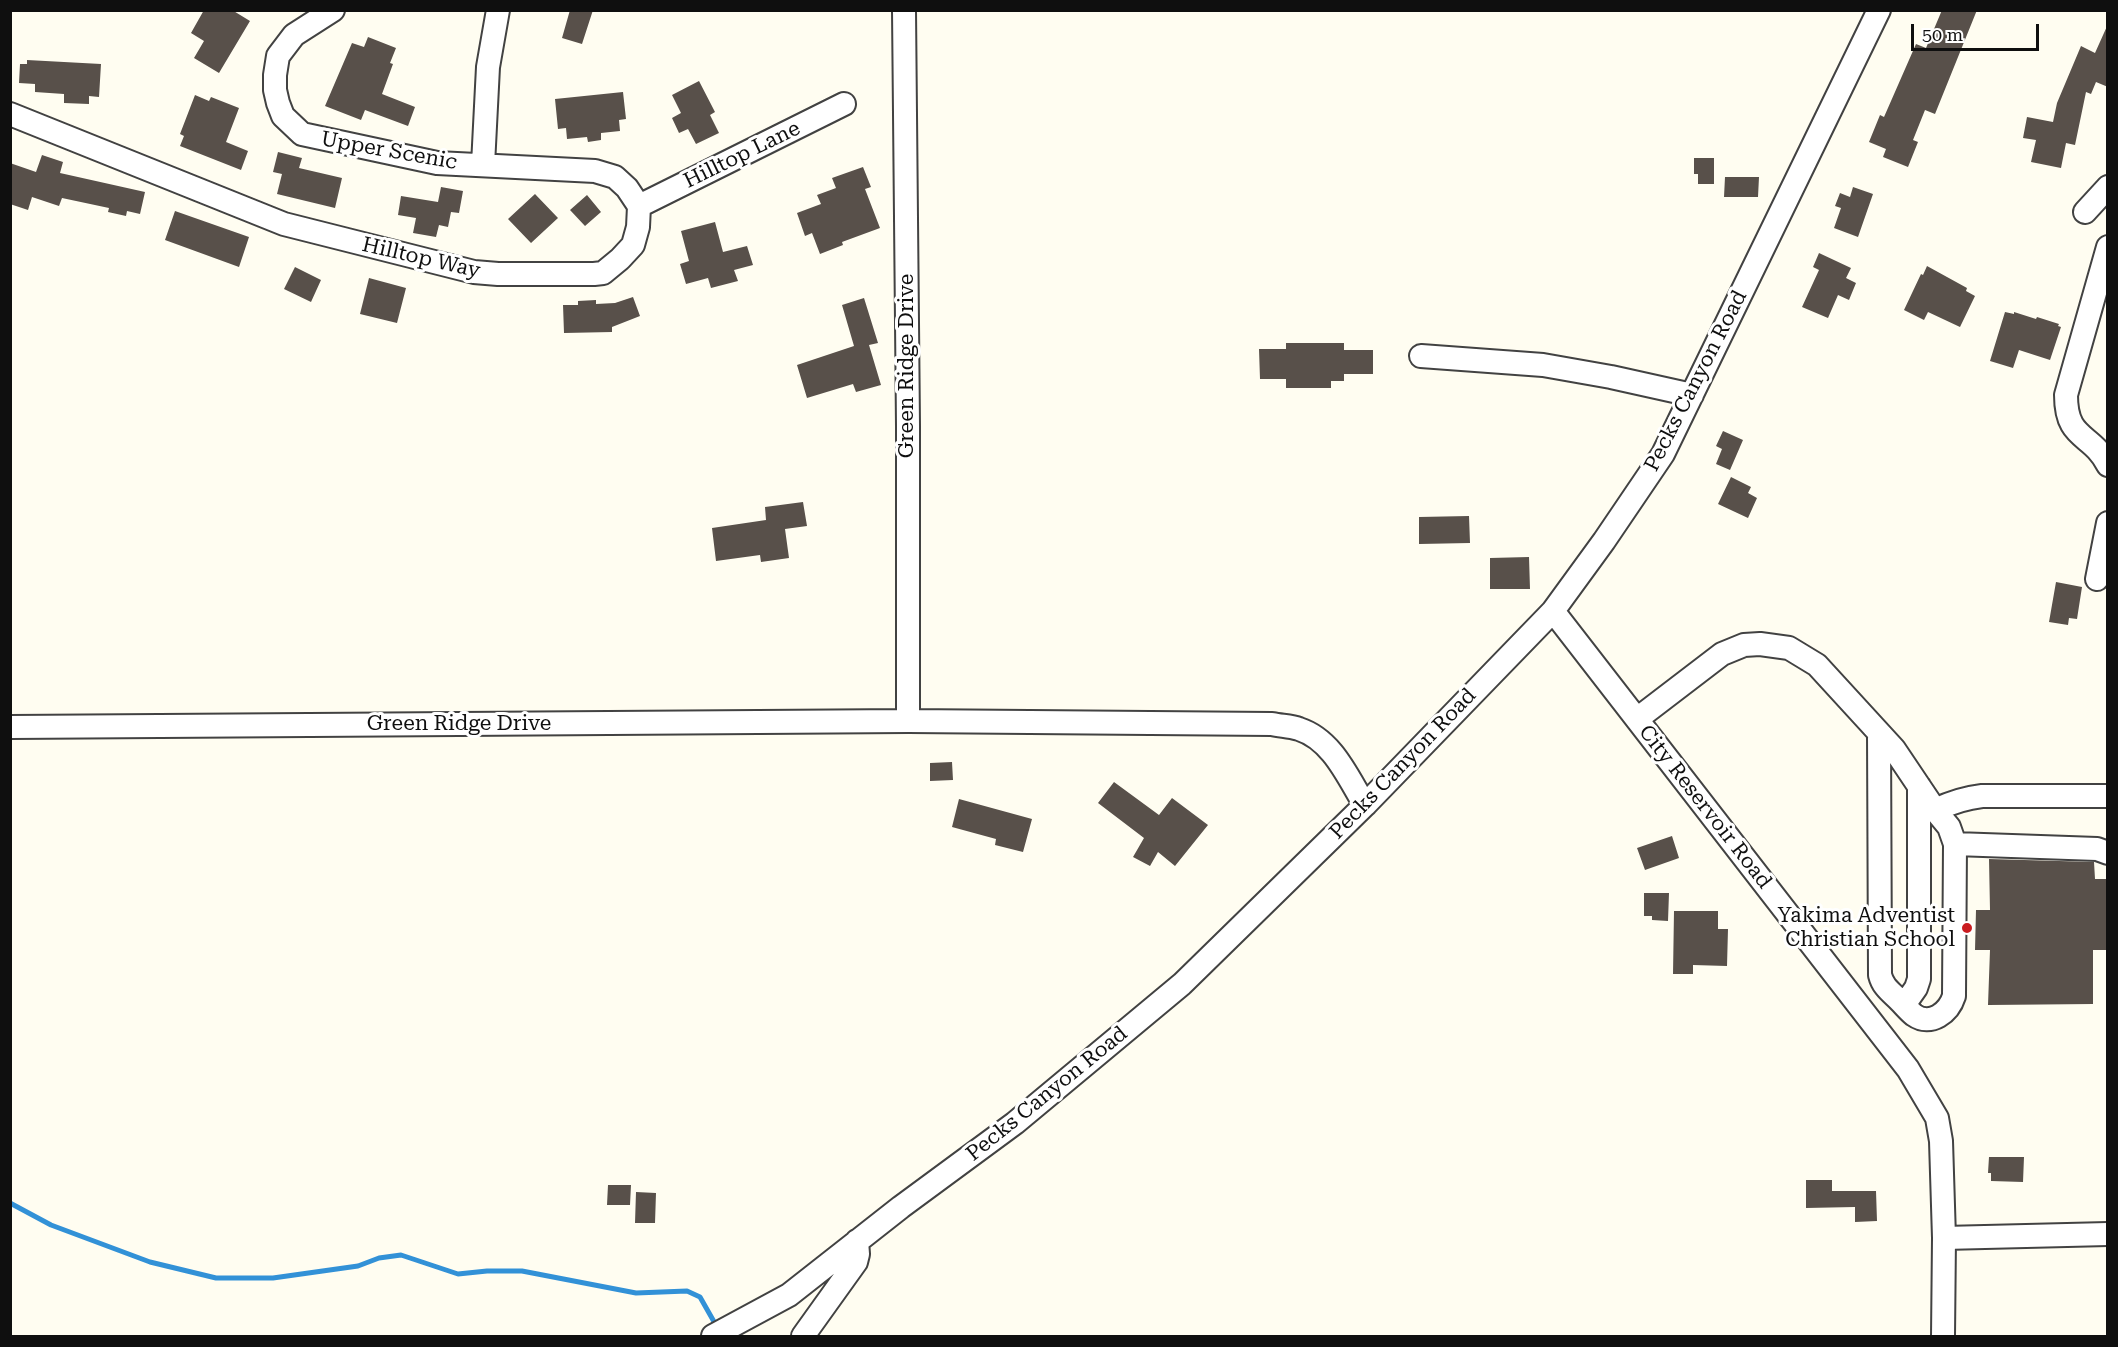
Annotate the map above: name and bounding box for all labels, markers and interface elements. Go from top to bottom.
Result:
scale bar [1914,12,2042,50]
text: 50 m [1922,24,1963,45]
street label: Hilltop Lane [680,116,804,194]
street label: Upper Scenic [319,127,459,175]
street label: Hilltop Way [359,232,483,284]
street label: Green Ridge Drive [894,274,920,458]
street label: Pecks Canyon Road [1639,286,1753,476]
street label: Pecks Canyon Road [1324,683,1482,845]
street label: Green Ridge Drive [367,711,551,737]
street label: City Reservoir Road [1633,720,1777,894]
place label: Yakima Adventist Christian School [1778,903,1955,953]
marker: Yakima Adventist Christian School [1960,921,1974,935]
street label: Pecks Canyon Road [961,1021,1133,1167]

